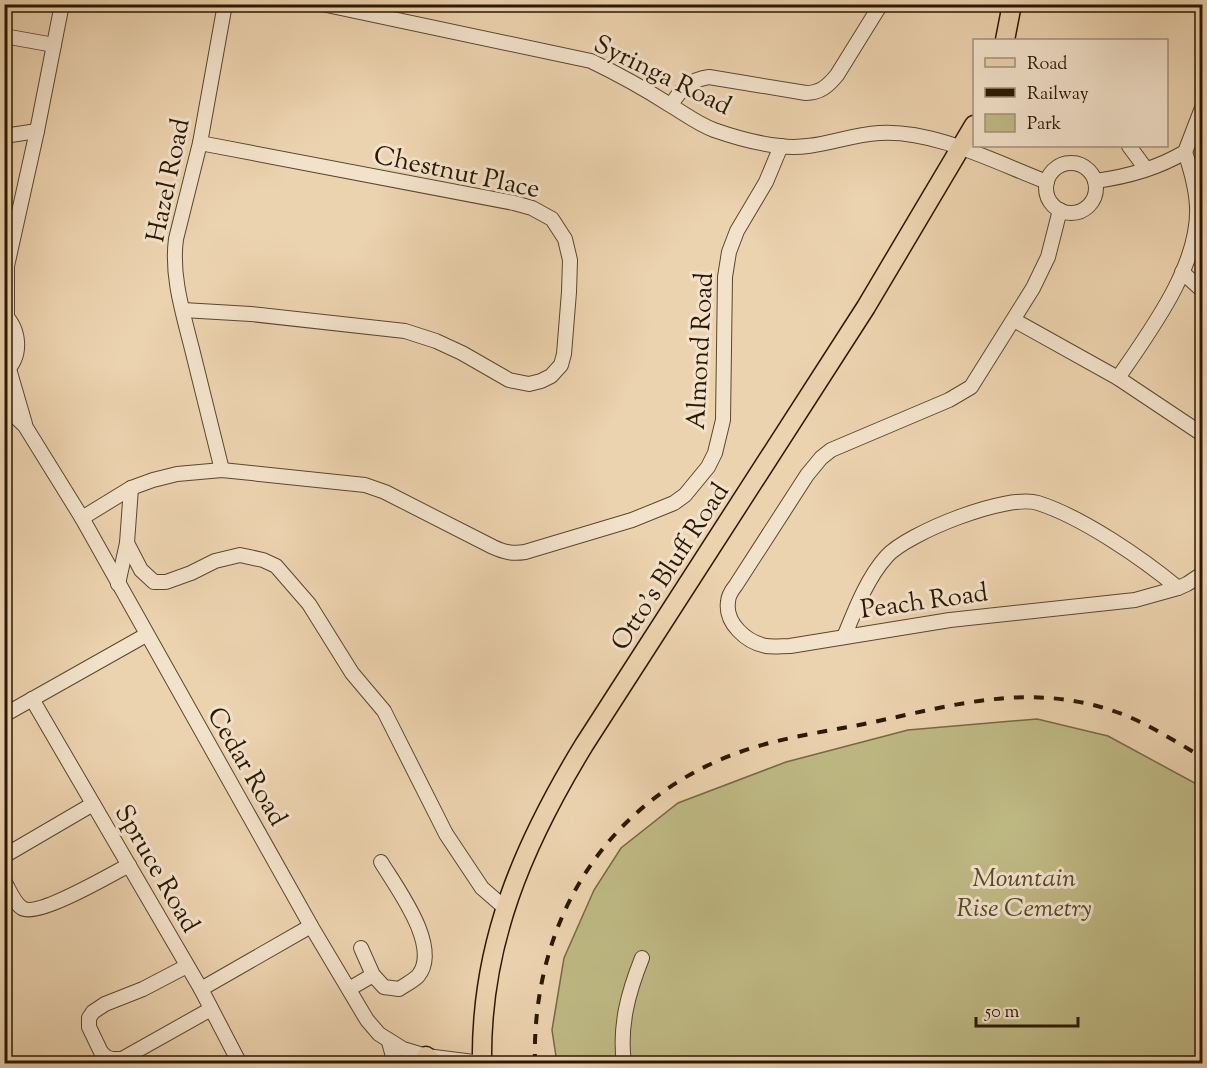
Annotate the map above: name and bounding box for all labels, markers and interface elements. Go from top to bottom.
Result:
street label: Syringa Road [587,27,737,126]
legend [973,39,1168,147]
text: Road [1027,52,1067,78]
text: Railway [1027,82,1089,108]
text: Park [1027,112,1062,138]
street label: Hazel Road [138,115,201,246]
street label: Chestnut Place [370,138,543,209]
street label: Almond Road [679,271,724,431]
street label: Otto's Bluff Road [603,476,739,658]
street label: Peach Road [858,575,991,630]
street label: Cedar Road [197,701,295,834]
street label: Spruce Road [104,798,208,940]
park label: Mountain Rise Cemetry [956,861,1092,928]
scale bar [976,990,1078,1028]
text: 50 m [984,1000,1020,1026]

